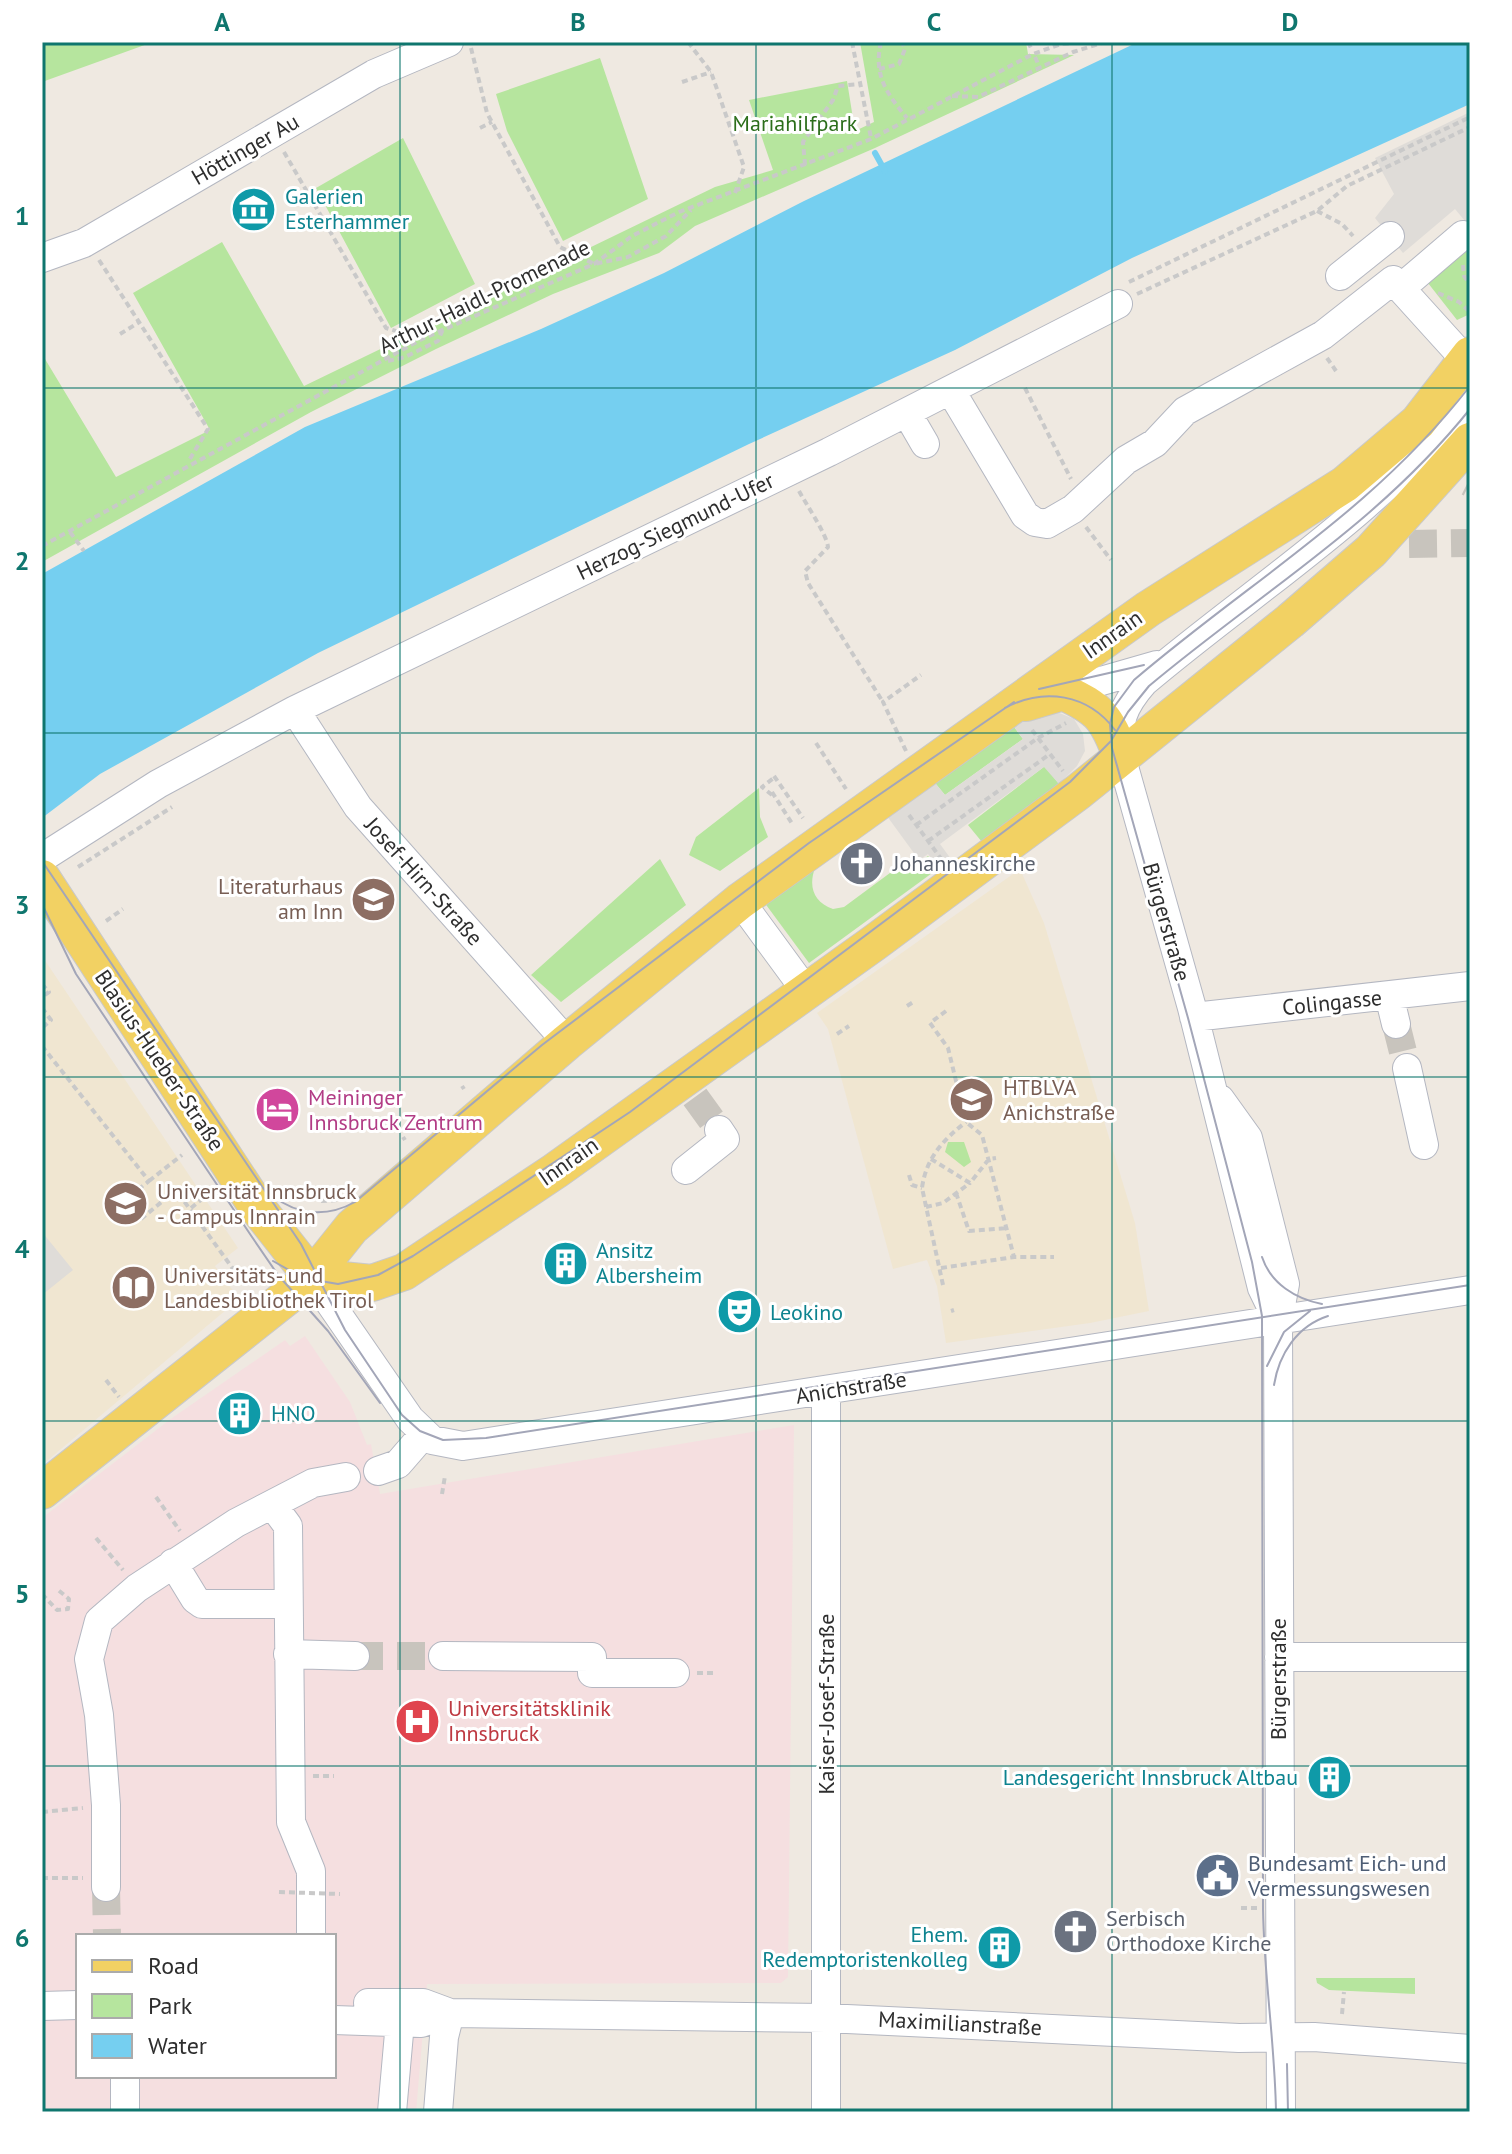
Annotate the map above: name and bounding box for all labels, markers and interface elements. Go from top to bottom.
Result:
text: A [214,5,230,38]
text: B [570,5,586,38]
text: C [927,5,941,38]
text: D [1282,5,1298,38]
street label: Höttinger Au [186,107,304,191]
park label: Mariahilfpark [733,109,858,137]
place label: Galerien Esterhammer [285,182,410,235]
museum icon: Galerien Esterhammer [230,185,278,233]
text: 1 [15,199,29,232]
street label: Arthur-Haidl-Promenade [374,233,594,359]
street label: Herzog-Siegmund-Ufer [572,466,779,586]
text: 2 [15,544,29,577]
street label: Innrain [1077,603,1147,665]
street label: Josef-Hirn-Straße [358,810,489,951]
church icon: Johanneskirche [838,839,886,887]
place label: Johanneskirche [892,849,1036,877]
street label: Bürgerstraße [1137,860,1197,984]
place label: Literaturhaus am Inn [218,872,343,925]
school or university icon: Literaturhaus am Inn [350,875,398,923]
text: 3 [15,888,29,921]
street label: Blasius-Hueber-Straße [89,964,231,1156]
street label: Colingasse [1281,983,1383,1021]
place label: HTBLVA Anichstraße [1003,1073,1115,1126]
school or university icon: HTBLVA Anichstraße [948,1076,996,1124]
place label: Meininger Innsbruck Zentrum [308,1083,483,1136]
hotel icon: Meininger Innsbruck Zentrum [253,1086,301,1134]
street label: Innrain [533,1130,603,1192]
place label: Universität Innsbruck - Campus Innrain [157,1177,357,1230]
school or university icon: Universität Innsbruck - Campus Innrain [102,1180,150,1228]
text: 4 [15,1232,30,1265]
place label: Ansitz Albersheim [596,1236,702,1289]
building icon: Ansitz Albersheim [541,1239,589,1287]
place label: Universitäts- und Landesbibliothek Tirol [164,1261,374,1314]
library icon: Universitäts- und Landesbibliothek Tirol [109,1264,157,1312]
theatre icon: Leokino [715,1288,763,1336]
place label: Leokino [770,1298,843,1326]
street label: Anichstraße [793,1364,909,1410]
building icon: HNO [216,1389,264,1437]
place label: HNO [271,1399,316,1427]
text: 5 [15,1577,29,1610]
street label: Kaiser-Josef-Straße [812,1614,840,1794]
street label: Bürgerstraße [1264,1618,1292,1740]
place label: Universitätsklinik Innsbruck [448,1694,611,1747]
hospital icon: Universitätsklinik Innsbruck [393,1697,441,1745]
building icon: Landesgericht Innsbruck Altbau [1305,1753,1353,1801]
place label: Landesgericht Innsbruck Altbau [1003,1763,1298,1791]
place label: Bundesamt Eich- und Vermessungswesen [1247,1849,1447,1902]
public building icon: Bundesamt Eich- und Vermessungswesen [1193,1852,1241,1900]
place label: Serbisch Orthodoxe Kirche [1106,1904,1271,1957]
church icon: Serbisch Orthodoxe Kirche [1051,1907,1099,1955]
place label: Ehem. Redemptoristenkolleg [762,1920,968,1973]
text: 6 [15,1921,29,1954]
building icon: Ehem. Redemptoristenkolleg [975,1923,1023,1971]
legend [76,1934,336,2078]
text: Road [148,1950,199,1981]
text: Park [148,1990,193,2021]
street label: Maximilianstraße [877,2005,1043,2041]
text: Water [148,2030,207,2061]

